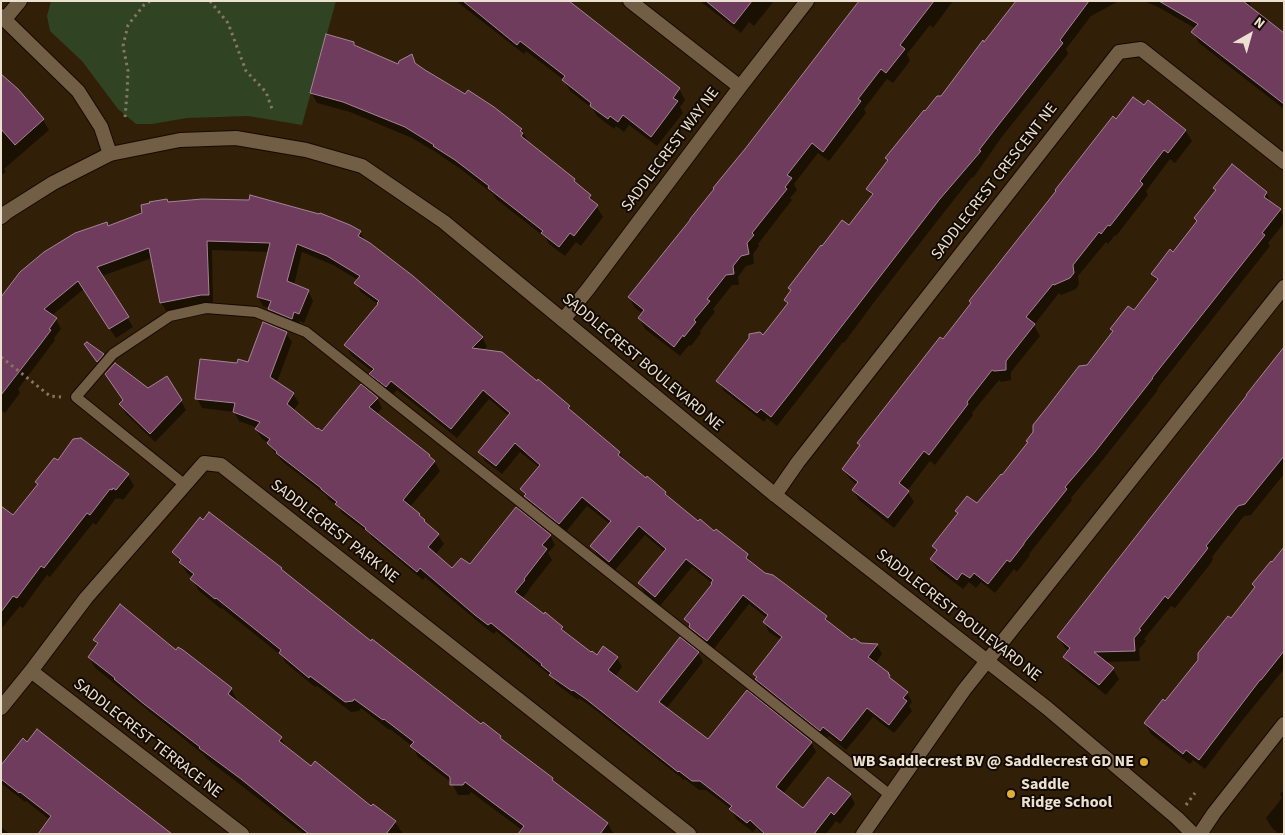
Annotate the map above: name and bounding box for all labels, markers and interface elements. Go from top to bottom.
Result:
north arrow [1225,10,1275,60]
text: N [1249,12,1269,34]
street label: SADDLECREST WAY NE [618,84,724,216]
street label: SADDLECREST CRESCENT NE [928,100,1062,264]
street label: SADDLECREST BOULEVARD NE [558,290,726,436]
street label: SADDLECREST PARK NE [266,476,402,588]
street label: SADDLECREST BOULEVARD NE [872,546,1044,686]
street label: SADDLECREST TERRACE NE [69,675,225,803]
place label: WB Saddlecrest BV @ Saddlecrest GD NE [853,752,1134,772]
marker: WB Saddlecrest BV @ Saddlecrest GD NE [1138,756,1150,768]
place label: Saddle Ridge School [1021,775,1112,813]
marker: Saddle Ridge School [1005,788,1017,800]

